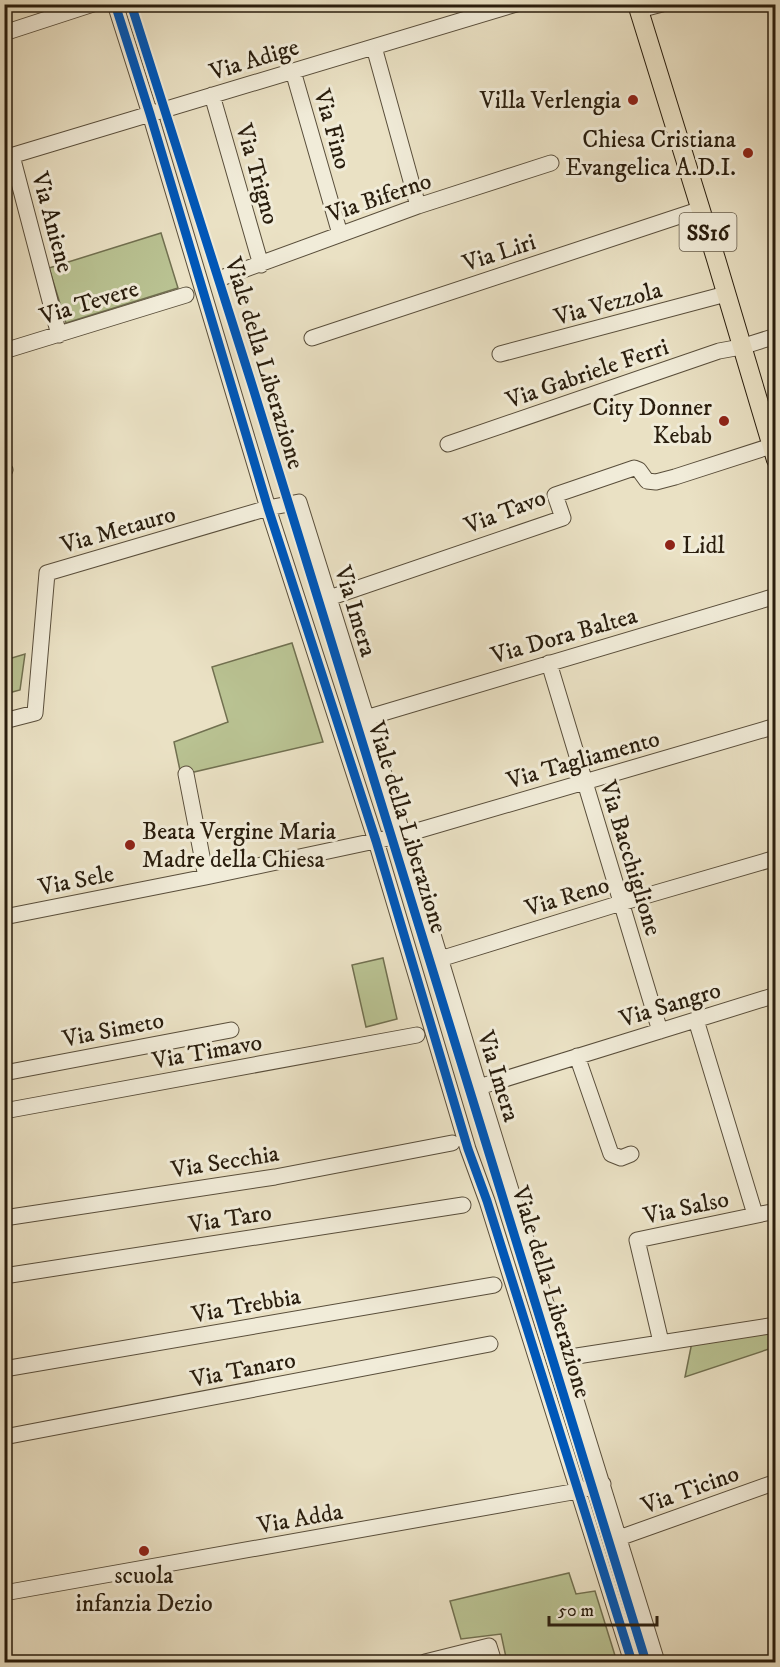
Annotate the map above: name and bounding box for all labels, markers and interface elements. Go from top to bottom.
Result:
street label: Via Adige [205,32,303,88]
street label: Via Fino [306,85,358,173]
place label: Villa Verlengia [479,86,622,116]
marker: Villa Verlengia [626,93,640,107]
street label: Via Trigno [228,120,286,228]
place label: Chiesa Cristiana Evangelica A.D.I. [565,125,737,183]
marker: Chiesa Cristiana Evangelica A.D.I. [741,146,755,160]
street label: Via Biferno [322,166,435,230]
street label: Via Aniene [24,168,80,276]
road number: SS16 [680,213,736,251]
street label: Via Liri [458,227,540,279]
street label: Viale della Liberazione [217,253,311,473]
street label: Via Tevere [35,274,142,332]
street label: Via Vezzola [550,275,666,333]
street label: Via Gabriele Ferri [501,332,673,416]
place label: City Donner Kebab [592,393,712,451]
marker: City Donner Kebab [717,414,731,428]
street label: Via Tavo [459,483,550,541]
street label: Via Metauro [56,499,179,561]
place label: Lidl [682,531,725,561]
marker: Lidl [663,538,677,552]
street label: Via Imera [327,561,383,661]
street label: Via Dora Baltea [487,601,642,671]
street label: Viale della Liberazione [360,717,454,937]
street label: Via Tagliamento [502,724,663,796]
street label: Via Bacchiglione [592,776,668,939]
place label: Beata Vergine Maria Madre della Chiesa [142,817,337,875]
marker: Beata Vergine Maria Madre della Chiesa [123,838,137,852]
street label: Via Sele [35,859,116,903]
street label: Via Reno [521,870,613,924]
street label: Via Sangro [615,975,724,1035]
street label: Via Simeto [59,1005,166,1055]
street label: Via Imera [470,1026,526,1126]
street label: Via Timavo [149,1028,264,1077]
street label: Via Secchia [168,1139,282,1185]
street label: Viale della Liberazione [504,1182,598,1402]
street label: Via Salso [640,1184,731,1232]
street label: Via Taro [186,1198,274,1240]
street label: Via Trebbia [188,1282,304,1330]
street label: Via Tanaro [187,1345,298,1395]
street label: Via Ticino [637,1458,743,1522]
street label: Via Adda [254,1497,346,1541]
marker: scuola infanzia Dezio [137,1544,151,1558]
place label: scuola infanzia Dezio [75,1561,213,1619]
scale bar [549,1589,657,1627]
text: 50 m [558,1600,594,1622]

